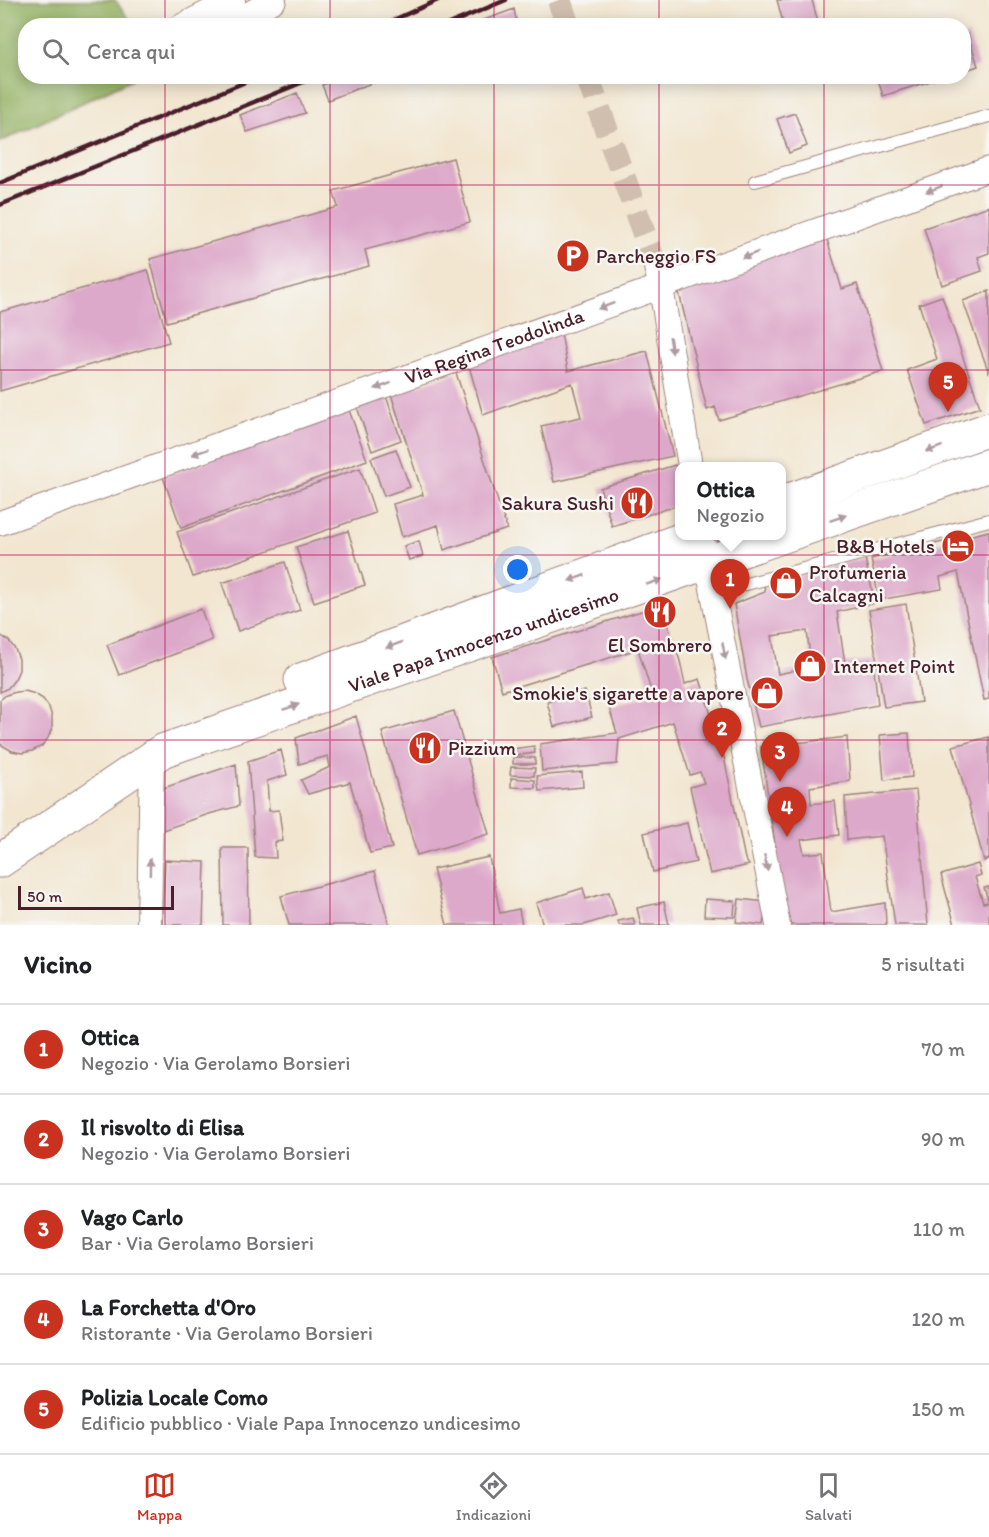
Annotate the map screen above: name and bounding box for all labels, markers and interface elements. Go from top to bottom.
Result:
search box [18,18,971,84]
icon: search [39,35,72,68]
text: Cerca qui [87,38,175,65]
one-way arrow [925,185,943,195]
parking icon: Parcheggio FS [555,238,591,274]
place label: Parcheggio FS [596,244,716,268]
one-way arrow [741,250,759,260]
one-way arrow [597,302,615,312]
street label: Via Regina Teodolinda [401,303,588,389]
one-way arrow [666,335,675,354]
pin: 5 [928,362,968,412]
one-way arrow [374,382,392,392]
one-way arrow [925,444,943,454]
one-way arrow [190,448,208,458]
popup [675,462,786,540]
text: Ottica [697,476,755,503]
restaurant icon: Sakura Sushi [619,485,655,521]
place label: Sakura Sushi [501,491,614,515]
text: Negozio [697,503,764,527]
one-way arrow [829,513,847,522]
hotel icon: B&B Hotels [940,528,976,564]
place label: B&B Hotels [836,534,935,558]
your location [503,555,532,584]
pin: 1 [710,560,750,609]
place label: Profumeria Calcagni [809,560,907,607]
shop icon: Profumeria Calcagni [768,565,804,601]
one-way arrow [567,573,585,583]
one-way arrow [645,576,663,586]
street label: Viale Papa Innocenzo undicesimo [345,582,622,698]
restaurant icon: El Sombrero [642,594,678,630]
place label: El Sombrero [608,633,712,657]
one-way arrow [385,641,403,651]
one-way arrow [720,642,729,661]
shop icon: Internet Point [792,648,828,684]
place label: Internet Point [833,654,955,678]
shop icon: Smokie's sigarette a vapore [749,675,785,711]
place label: Smokie's sigarette a vapore [512,681,744,705]
one-way arrow [282,701,300,711]
pin: 2 [702,708,742,758]
restaurant icon: Pizzium [407,730,443,766]
pin: 3 [760,732,800,782]
place label: Pizzium [448,736,516,760]
pin: 4 [768,788,806,837]
one-way arrow [762,854,771,873]
one-way arrow [145,857,155,876]
scale bar [18,883,174,911]
text: 50 m [27,887,62,906]
text: Vicino [24,948,92,980]
text: 5 risultati [881,952,965,976]
text: Ottica [81,1024,139,1051]
text: 1 [39,1037,48,1061]
text: 70 m [921,1037,965,1061]
text: Negozio · Via Gerolamo Borsieri [81,1051,350,1075]
text: Il risvolto di Elisa [81,1114,244,1141]
text: 2 [38,1127,49,1151]
text: 90 m [921,1127,965,1151]
text: Negozio · Via Gerolamo Borsieri [81,1141,350,1165]
text: Vago Carlo [81,1204,183,1231]
text: 3 [38,1217,49,1241]
text: 110 m [913,1217,965,1241]
text: Bar · Via Gerolamo Borsieri [81,1231,314,1255]
text: La Forchetta d'Oro [81,1294,256,1321]
text: 4 [37,1307,50,1331]
text: 120 m [912,1307,965,1331]
text: Ristorante · Via Gerolamo Borsieri [81,1321,373,1345]
text: Polizia Locale Como [81,1384,268,1411]
text: 5 [38,1397,49,1421]
text: 150 m [912,1397,965,1421]
text: Edificio pubblico · Viale Papa Innocenzo undicesimo [81,1411,521,1435]
tab: Mappa [137,1469,182,1524]
tab: Indicazioni [456,1469,531,1524]
tab: Salvati [805,1469,852,1524]

